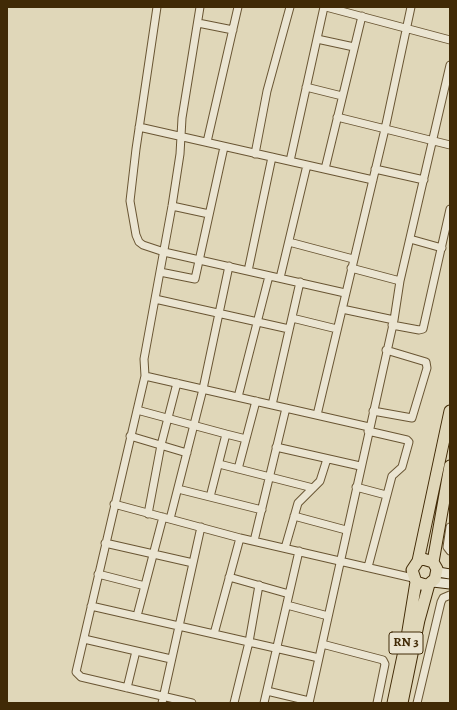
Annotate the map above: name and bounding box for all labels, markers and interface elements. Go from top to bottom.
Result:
road number: RN 3 [389,632,423,654]

